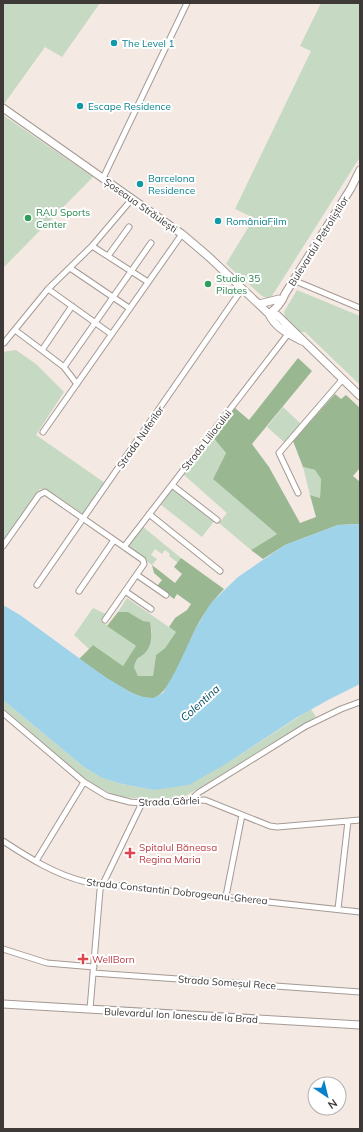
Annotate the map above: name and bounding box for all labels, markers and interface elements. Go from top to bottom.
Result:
place label: The Level 1 [122,37,174,50]
marker: The Level 1 [109,38,119,48]
place label: Escape Residence [88,100,171,113]
marker: Escape Residence [75,101,85,111]
place label: Barcelona Residence [148,172,195,197]
street label: Șoseaua Străulești [102,175,180,236]
marker: Barcelona Residence [135,179,145,189]
street label: Bulevardul Petroliștilor [285,194,352,289]
place label: RAU Sports Center [36,206,90,231]
marker: RAU Sports Center [23,213,33,223]
place label: RomâniaFilm [226,215,287,228]
marker: RomâniaFilm [213,216,223,226]
place label: Studio 35 Pilates [216,272,260,297]
marker: Studio 35 Pilates [203,279,213,289]
street label: Strada Nuferilor [114,403,167,471]
street label: Strada Liliacului [179,407,234,473]
water label: Colentina [177,681,223,724]
street label: Strada Gârlei [138,794,200,809]
place label: Spitalul Băneasa Regina Maria [139,841,217,866]
marker: Spitalul Băneasa Regina Maria [124,847,136,859]
street label: Strada Constantin Dobrogeanu-Gherea [86,876,268,907]
marker: WellBorn [77,953,89,965]
place label: WellBorn [92,953,135,966]
street label: Strada Someșul Rece [177,973,276,992]
street label: Bulevardul Ion Ionescu de la Brad [104,1005,258,1026]
north arrow [307,1076,347,1116]
text: N [325,1096,340,1112]

